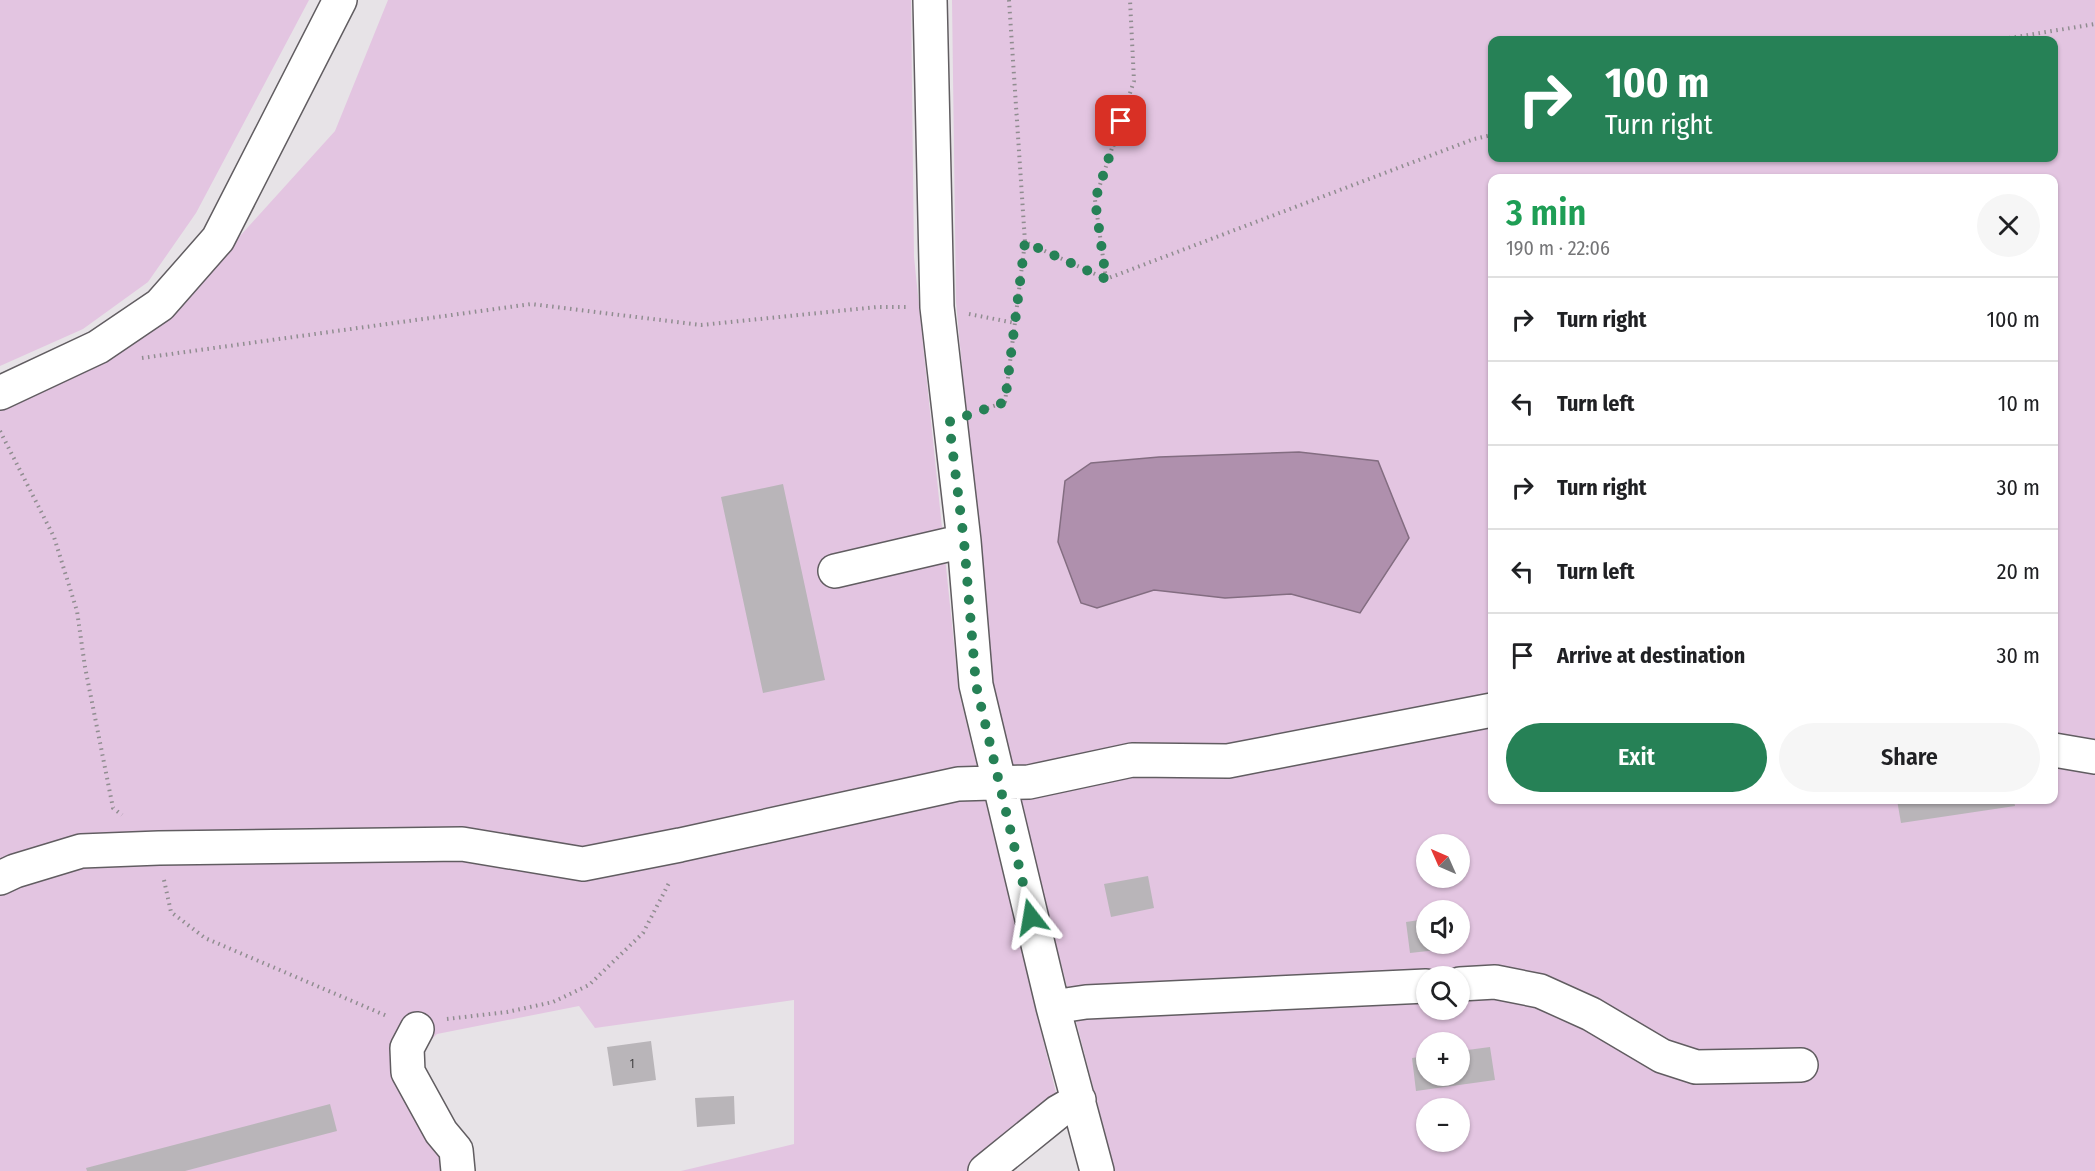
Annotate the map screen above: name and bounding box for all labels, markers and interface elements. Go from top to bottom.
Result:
text: 100 m [1605,58,1709,108]
icon: right [1506,60,1584,138]
pin [1095,95,1146,146]
icon: arrive [1104,104,1137,137]
text: Turn right [1605,109,1713,141]
text: 3 min [1506,191,1586,235]
button: close [1977,194,2040,257]
text: 190 m · 22:06 [1506,236,1610,260]
icon: right [1506,303,1539,336]
text: Turn right [1557,306,1646,333]
text: 100 m [1986,306,2040,333]
icon: left [1506,387,1539,420]
text: Turn left [1557,390,1635,417]
text: 10 m [1998,390,2040,417]
icon: right [1506,471,1539,504]
text: Turn right [1557,474,1646,501]
text: 30 m [1997,474,2040,501]
icon: left [1506,555,1539,588]
text: Turn left [1557,558,1635,585]
text: 20 m [1997,558,2040,585]
icon: arrive [1506,639,1539,672]
text: Arrive at destination [1557,642,1745,669]
text: 30 m [1997,642,2040,669]
button: Exit [1506,723,1767,792]
button: Share [1779,723,2040,792]
north arrow [1416,834,1470,888]
map controls [1416,834,1470,1152]
position arrow [999,885,1063,949]
button: sound [1416,900,1470,954]
button: search [1416,966,1470,1020]
button: + [1416,1032,1470,1086]
house number: 1 [630,1057,634,1071]
button: − [1416,1098,1470,1152]

